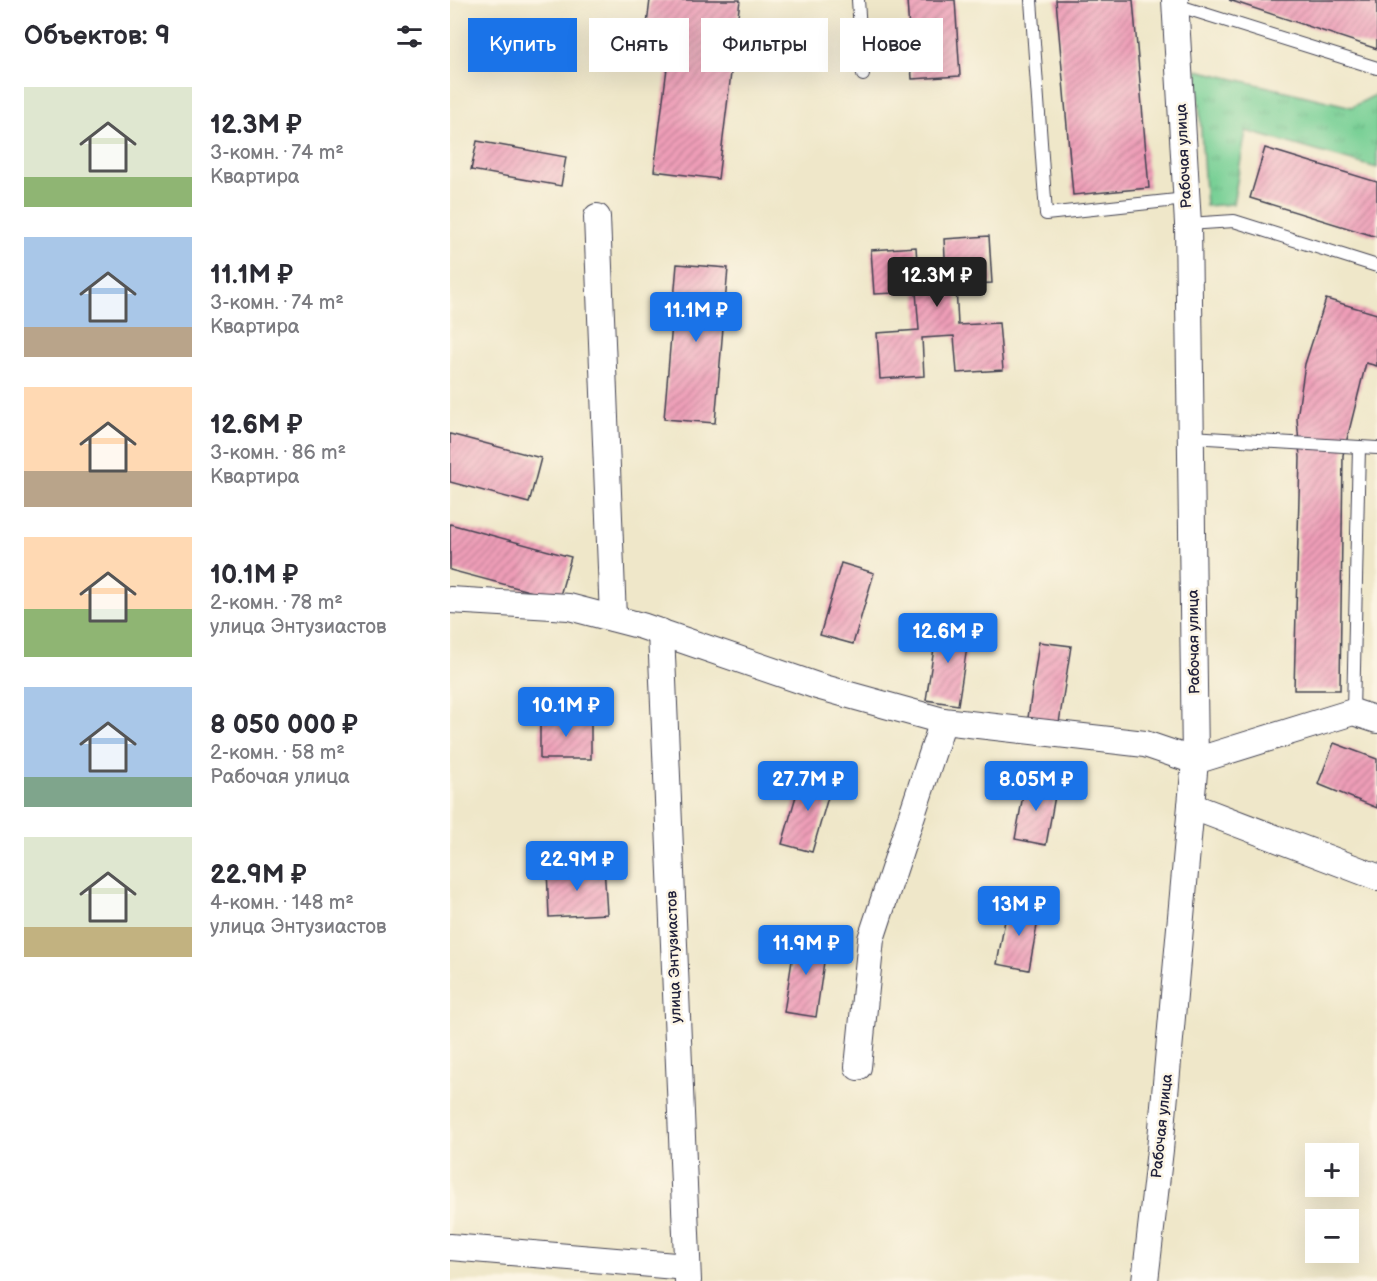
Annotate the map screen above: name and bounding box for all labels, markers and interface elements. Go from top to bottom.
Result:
chip: Купить [468,18,577,72]
chip: Снять [589,18,689,72]
chip: Фильтры [701,18,828,72]
chip: Новое [840,18,943,72]
icon: filters [393,20,426,53]
text: Объектов: 9 [24,21,170,52]
street label: Рабочая улица [1172,103,1196,209]
text: 12.3M ₽ [210,110,302,141]
icon: home [72,111,144,183]
text: 3-комн. · 74 m² [210,141,344,165]
text: Квартира [210,165,300,189]
pin: 12.3M ₽ [882,257,992,308]
text: 11.1M ₽ [210,260,293,291]
icon: home [72,261,144,333]
text: 12.3M ₽ [902,264,972,288]
text: 3-комн. · 74 m² [210,291,344,315]
pin: 11.1M ₽ [641,292,751,343]
text: 11.1M ₽ [664,299,728,323]
text: Квартира [210,315,300,339]
text: 12.6M ₽ [210,410,303,441]
icon: home [72,411,144,483]
text: 3-комн. · 86 m² [210,441,346,465]
text: Квартира [210,465,300,489]
text: 10.1M ₽ [210,560,298,591]
icon: home [72,561,144,633]
street label: Рабочая улица [1184,589,1204,695]
text: 2-комн. · 78 m² [210,591,343,615]
pin: 12.6M ₽ [893,613,1003,664]
text: улица Энтузиастов [210,615,386,639]
text: 12.6M ₽ [912,620,984,644]
pin: 10.1M ₽ [511,687,621,738]
text: 10.1M ₽ [532,694,600,718]
text: 8 050 000 ₽ [210,710,358,741]
icon: home [72,711,144,783]
text: 2-комн. · 58 m² [210,741,345,765]
pin: 27.7M ₽ [753,761,863,812]
pin: 8.05M ₽ [981,761,1091,812]
text: Рабочая улица [210,765,350,789]
text: 27.7M ₽ [772,768,844,792]
text: 8.05M ₽ [999,768,1073,792]
pin: 22.9M ₽ [522,841,632,892]
text: 22.9M ₽ [540,848,614,872]
text: 22.9M ₽ [210,860,307,891]
icon: home [72,861,144,933]
pin: 13M ₽ [977,886,1061,937]
street label: улица Энтузиастов [662,890,686,1023]
text: 4-комн. · 148 m² [210,891,354,915]
text: 13M ₽ [992,893,1046,917]
text: улица Энтузиастов [210,915,386,939]
pin: 11.9M ₽ [751,925,861,976]
text: 11.9M ₽ [772,932,840,956]
street label: Рабочая улица [1147,1073,1177,1179]
map controls [1305,1143,1359,1263]
button: + [1305,1143,1359,1197]
button: − [1305,1209,1359,1263]

